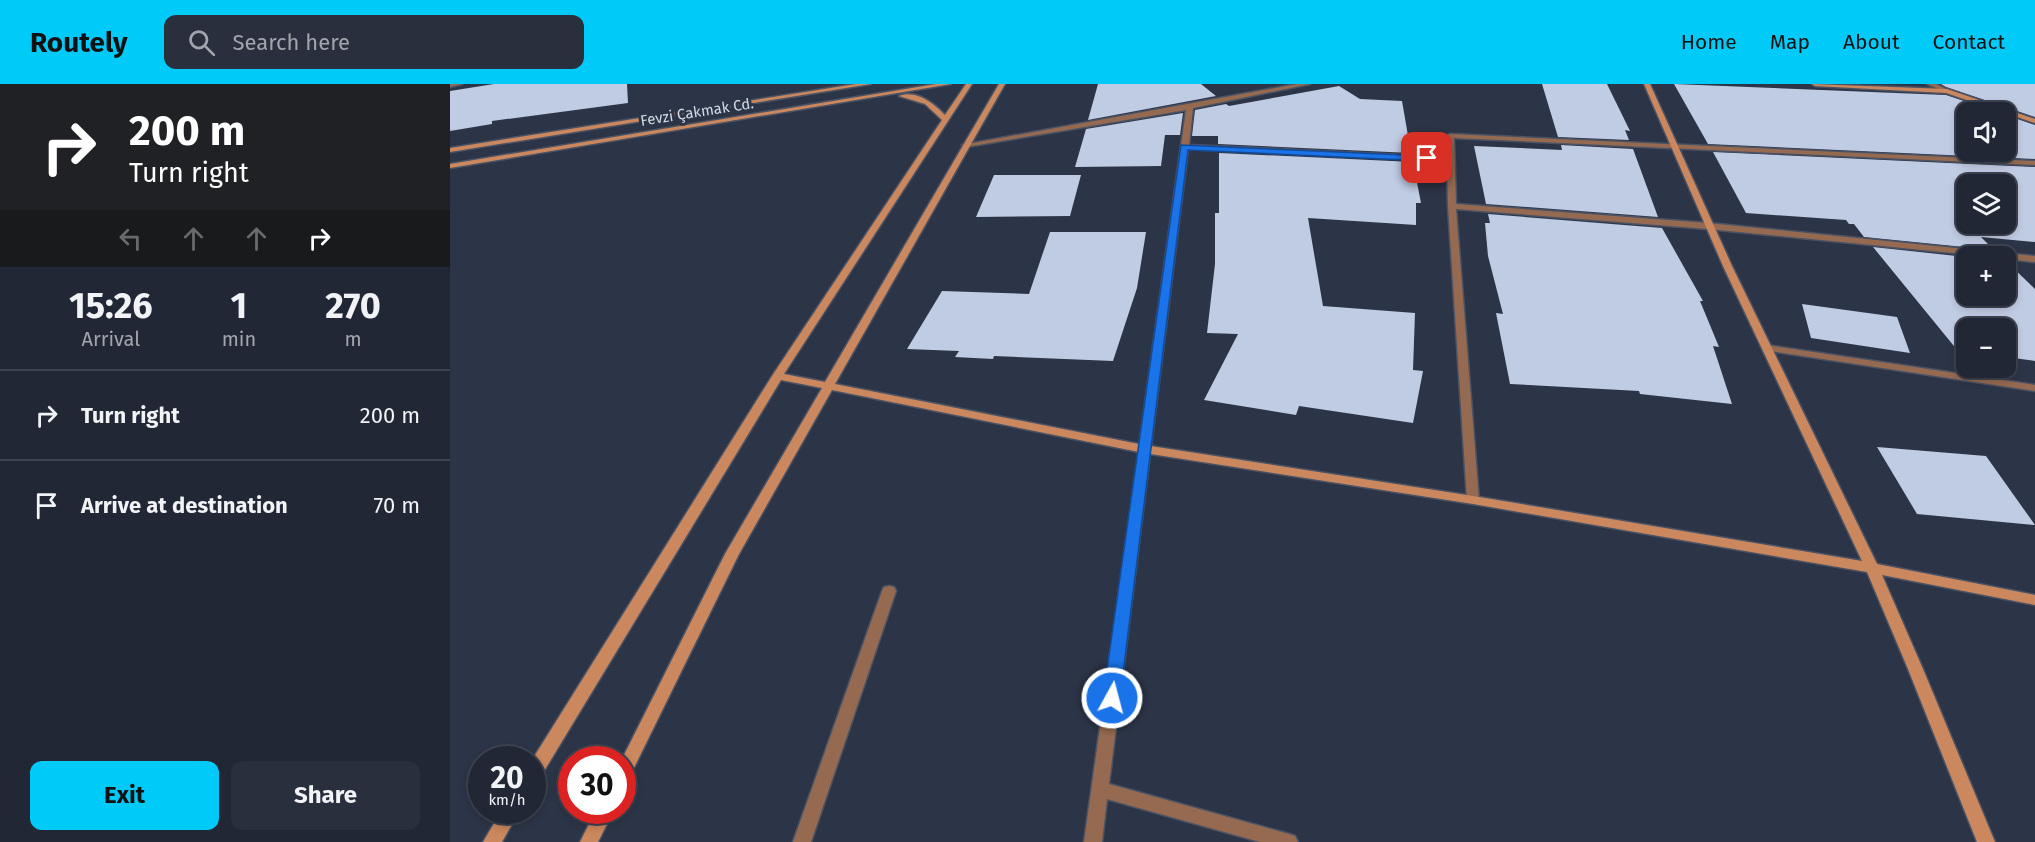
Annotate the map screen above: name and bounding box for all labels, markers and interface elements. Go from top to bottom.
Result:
search box [164,15,584,69]
text: Routely [30,26,128,59]
icon: search [185,26,218,59]
text: Search here [233,29,350,56]
text: Home [1681,29,1737,55]
text: Map [1770,29,1810,55]
text: About [1843,29,1900,55]
text: Contact [1933,29,2005,55]
street label: Fevzi Çakmak Cd. [639,94,755,130]
map controls [1956,102,2016,378]
button: sound [1956,102,2016,162]
text: 200 m [129,106,245,156]
icon: right [30,108,108,186]
pin [1401,132,1452,183]
icon: arrive [1410,141,1443,174]
text: Turn right [129,157,249,189]
button: layers [1956,174,2016,234]
icon: left [114,222,147,255]
icon: ahead [177,222,210,255]
icon: ahead [240,222,273,255]
icon: right [303,222,336,255]
button: + [1956,246,2016,306]
text: 15:26 [69,284,153,328]
text: 1 [231,284,247,328]
text: 270 [325,284,381,328]
button: − [1956,318,2016,378]
text: Arrival [82,327,140,351]
text: min [222,327,256,351]
text: m [344,327,362,351]
icon: right [30,399,63,432]
text: Turn right [81,402,180,429]
text: 200 m [360,402,420,429]
icon: arrive [30,489,63,522]
text: Arrive at destination [81,492,288,519]
text: 70 m [374,492,420,519]
position arrow [1080,666,1144,730]
speed limit sign: 30 [558,746,636,824]
text: 20 [490,760,524,796]
button: Exit [30,761,219,830]
button: Share [231,761,420,830]
text: km/h [488,791,526,809]

